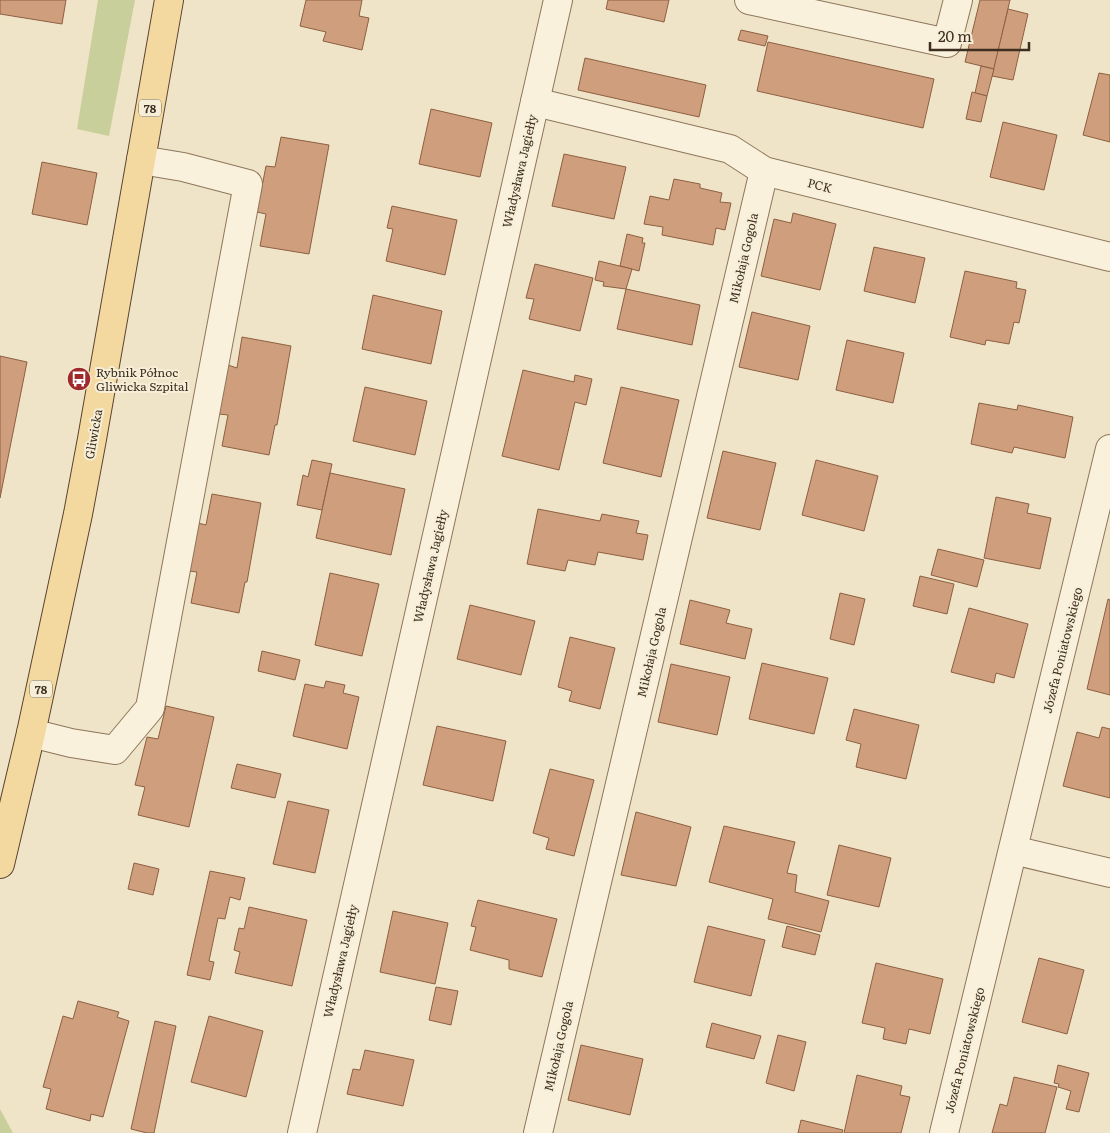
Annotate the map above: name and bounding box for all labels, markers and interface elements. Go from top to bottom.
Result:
scale bar [930,20,1029,52]
text: 20 m [938,24,972,47]
road number: 78 [139,100,161,116]
street label: Władysława Jagiełły [497,112,541,230]
street label: PCK [806,173,834,197]
street label: Mikołaja Gogola [724,210,762,305]
place label: Rybnik Północ Gliwicka Szpital [96,363,188,395]
bus stop icon: Rybnik Północ Gliwicka Szpital [66,366,92,392]
street label: Gliwicka [80,407,106,461]
street label: Władysława Jagiełły [408,507,452,625]
street label: Józefa Poniatowskiego [1038,585,1086,715]
street label: Mikołaja Gogola [632,604,670,699]
road number: 78 [30,681,52,698]
street label: Władysława Jagiełły [318,902,362,1020]
street label: Józefa Poniatowskiego [940,985,988,1115]
street label: Mikołaja Gogola [539,998,577,1093]

